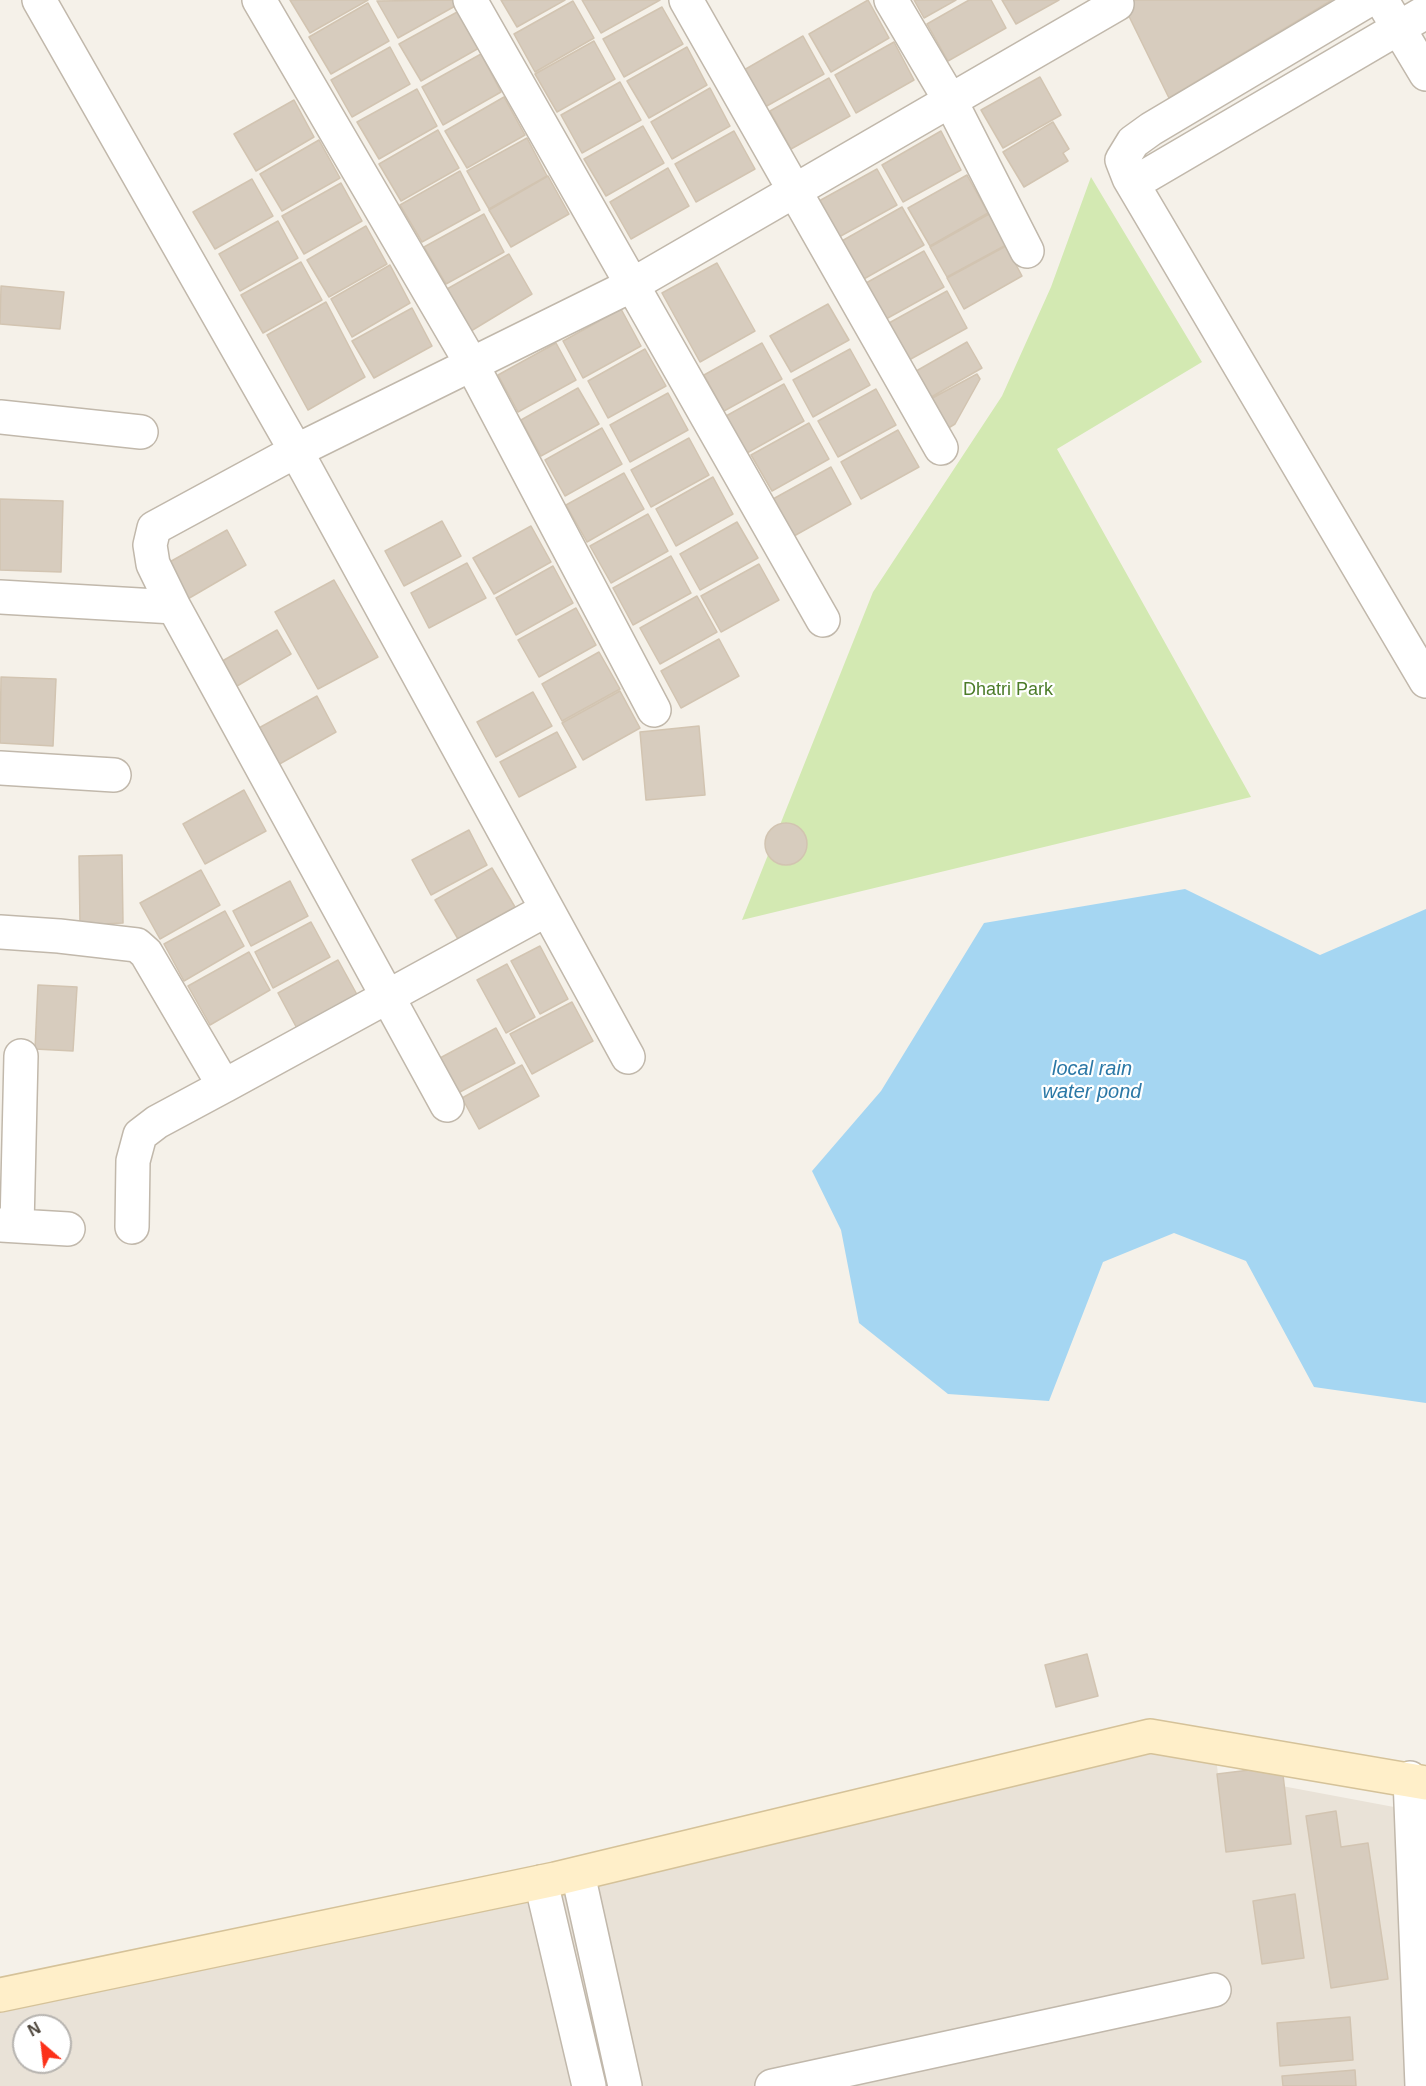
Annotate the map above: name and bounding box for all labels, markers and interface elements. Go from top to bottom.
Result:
park label: Dhatri Park [963,679,1053,701]
water label: local rain water pond [1043,1057,1141,1104]
north arrow [12,2014,72,2074]
text: N [25,2019,43,2040]

